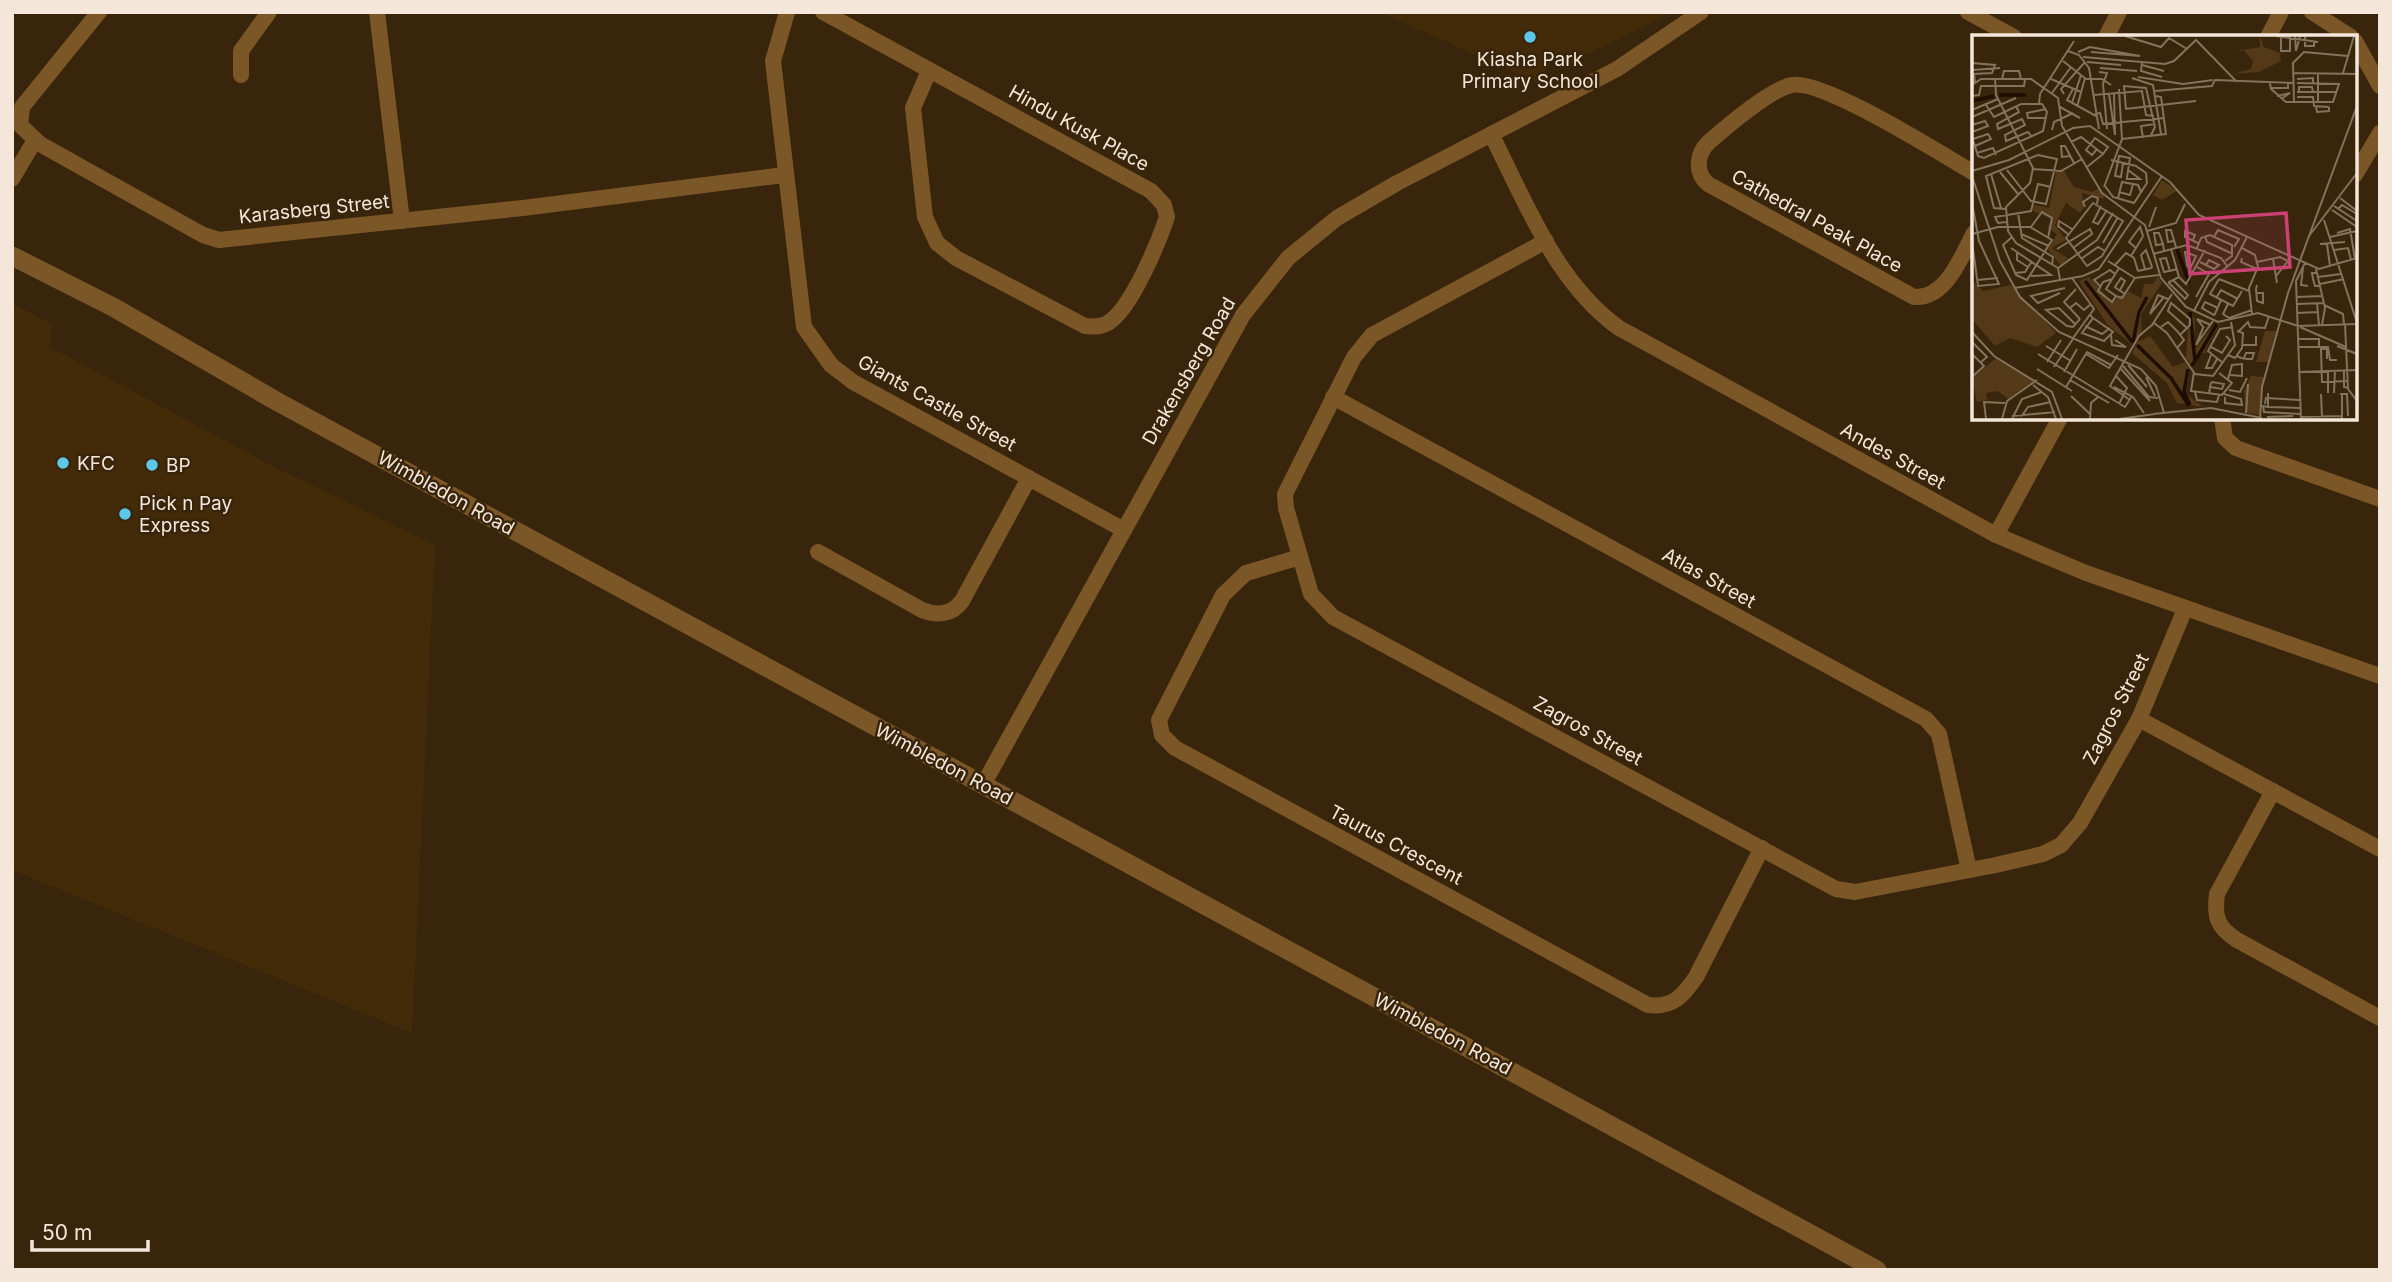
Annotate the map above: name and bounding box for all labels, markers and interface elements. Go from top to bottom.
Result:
marker: Kiasha Park Primary School [1522,29,1538,45]
inset map [1972,35,2357,420]
place label: Kiasha Park Primary School [1462,48,1598,93]
street label: Hindu Kusk Place [1005,80,1153,176]
street label: Cathedral Peak Place [1728,165,1906,277]
street label: Karasberg Street [237,190,391,228]
street label: Drakensberg Road [1137,293,1241,449]
street label: Giants Castle Street [854,350,1020,456]
street label: Andes Street [1837,418,1949,494]
street label: Wimbledon Road [374,446,518,540]
place label: KFC [77,452,115,475]
place label: BP [166,454,191,477]
marker: KFC [55,455,71,471]
marker: BP [144,457,160,473]
place label: Pick n Pay Express [139,492,232,537]
marker: Pick n Pay Express [117,506,133,522]
street label: Atlas Street [1658,543,1760,613]
street label: Zagros Street [2078,650,2154,768]
street label: Zagros Street [1529,691,1647,771]
street label: Wimbledon Road [871,718,1017,810]
street label: Taurus Crescent [1325,800,1467,890]
street label: Wimbledon Road [1370,988,1516,1080]
scale bar [32,1208,147,1252]
text: 50 m [42,1220,92,1245]

